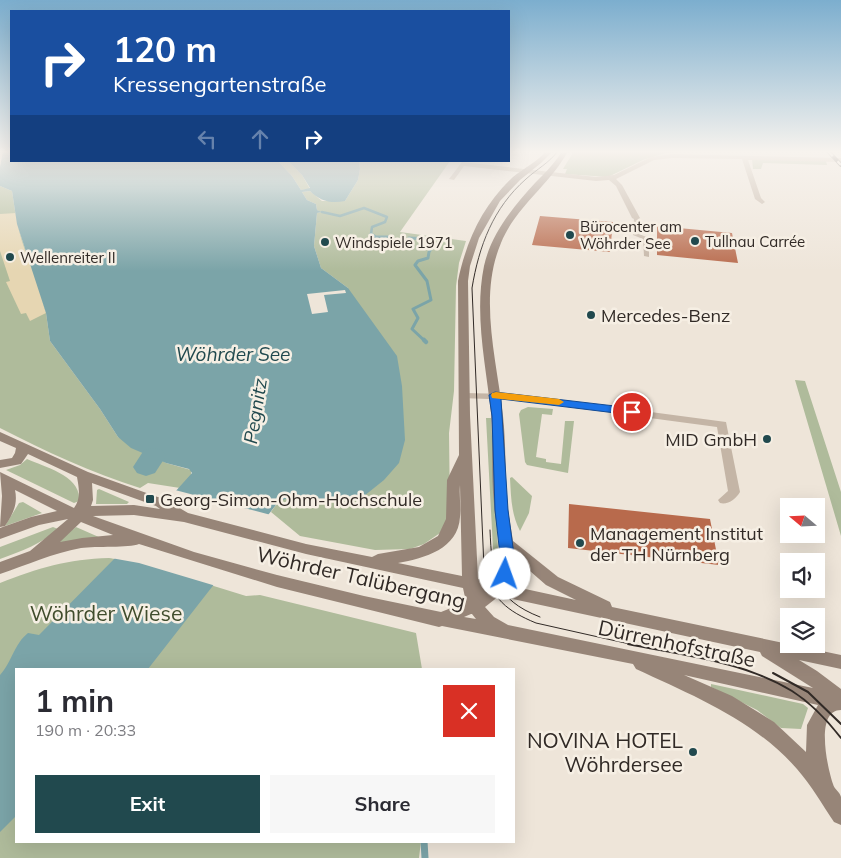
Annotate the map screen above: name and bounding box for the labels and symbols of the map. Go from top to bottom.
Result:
place label: Bürocenter am Wöhrder See [580,217,682,253]
marker: Bürocenter am Wöhrder See [564,229,576,241]
place label: Tullnau Carrée [705,232,805,251]
place label: Windspiele 1971 [335,233,453,252]
marker: Tullnau Carrée [689,235,701,247]
marker: Windspiele 1971 [319,236,331,248]
place label: Wellenreiter II [20,248,116,267]
marker: Wellenreiter II [4,251,16,263]
place label: Mercedes-Benz [601,304,730,327]
marker: Mercedes-Benz [585,309,597,321]
water label: Wöhrder See [176,342,290,366]
water label: Pegnitz [238,376,272,445]
pin [611,391,653,433]
place label: MID GmbH [665,428,757,451]
marker: MID GmbH [761,433,773,445]
place label: Georg-Simon-Ohm-Hochschule [160,488,422,511]
marker: Georg-Simon-Ohm-Hochschule [144,493,156,505]
north arrow [780,498,825,542]
place label: Management Institut der TH Nürnberg [590,522,763,566]
marker: Management Institut der TH Nürnberg [574,537,586,549]
street label: Wöhrder Talübergang [254,540,468,614]
position arrow [478,547,530,599]
park label: Wöhrder Wiese [30,600,182,626]
street label: Dürrenhofstraße [596,614,758,672]
place label: NOVINA HOTEL Wöhrdersee [527,727,684,777]
marker: NOVINA HOTEL Wöhrdersee [687,746,699,758]

